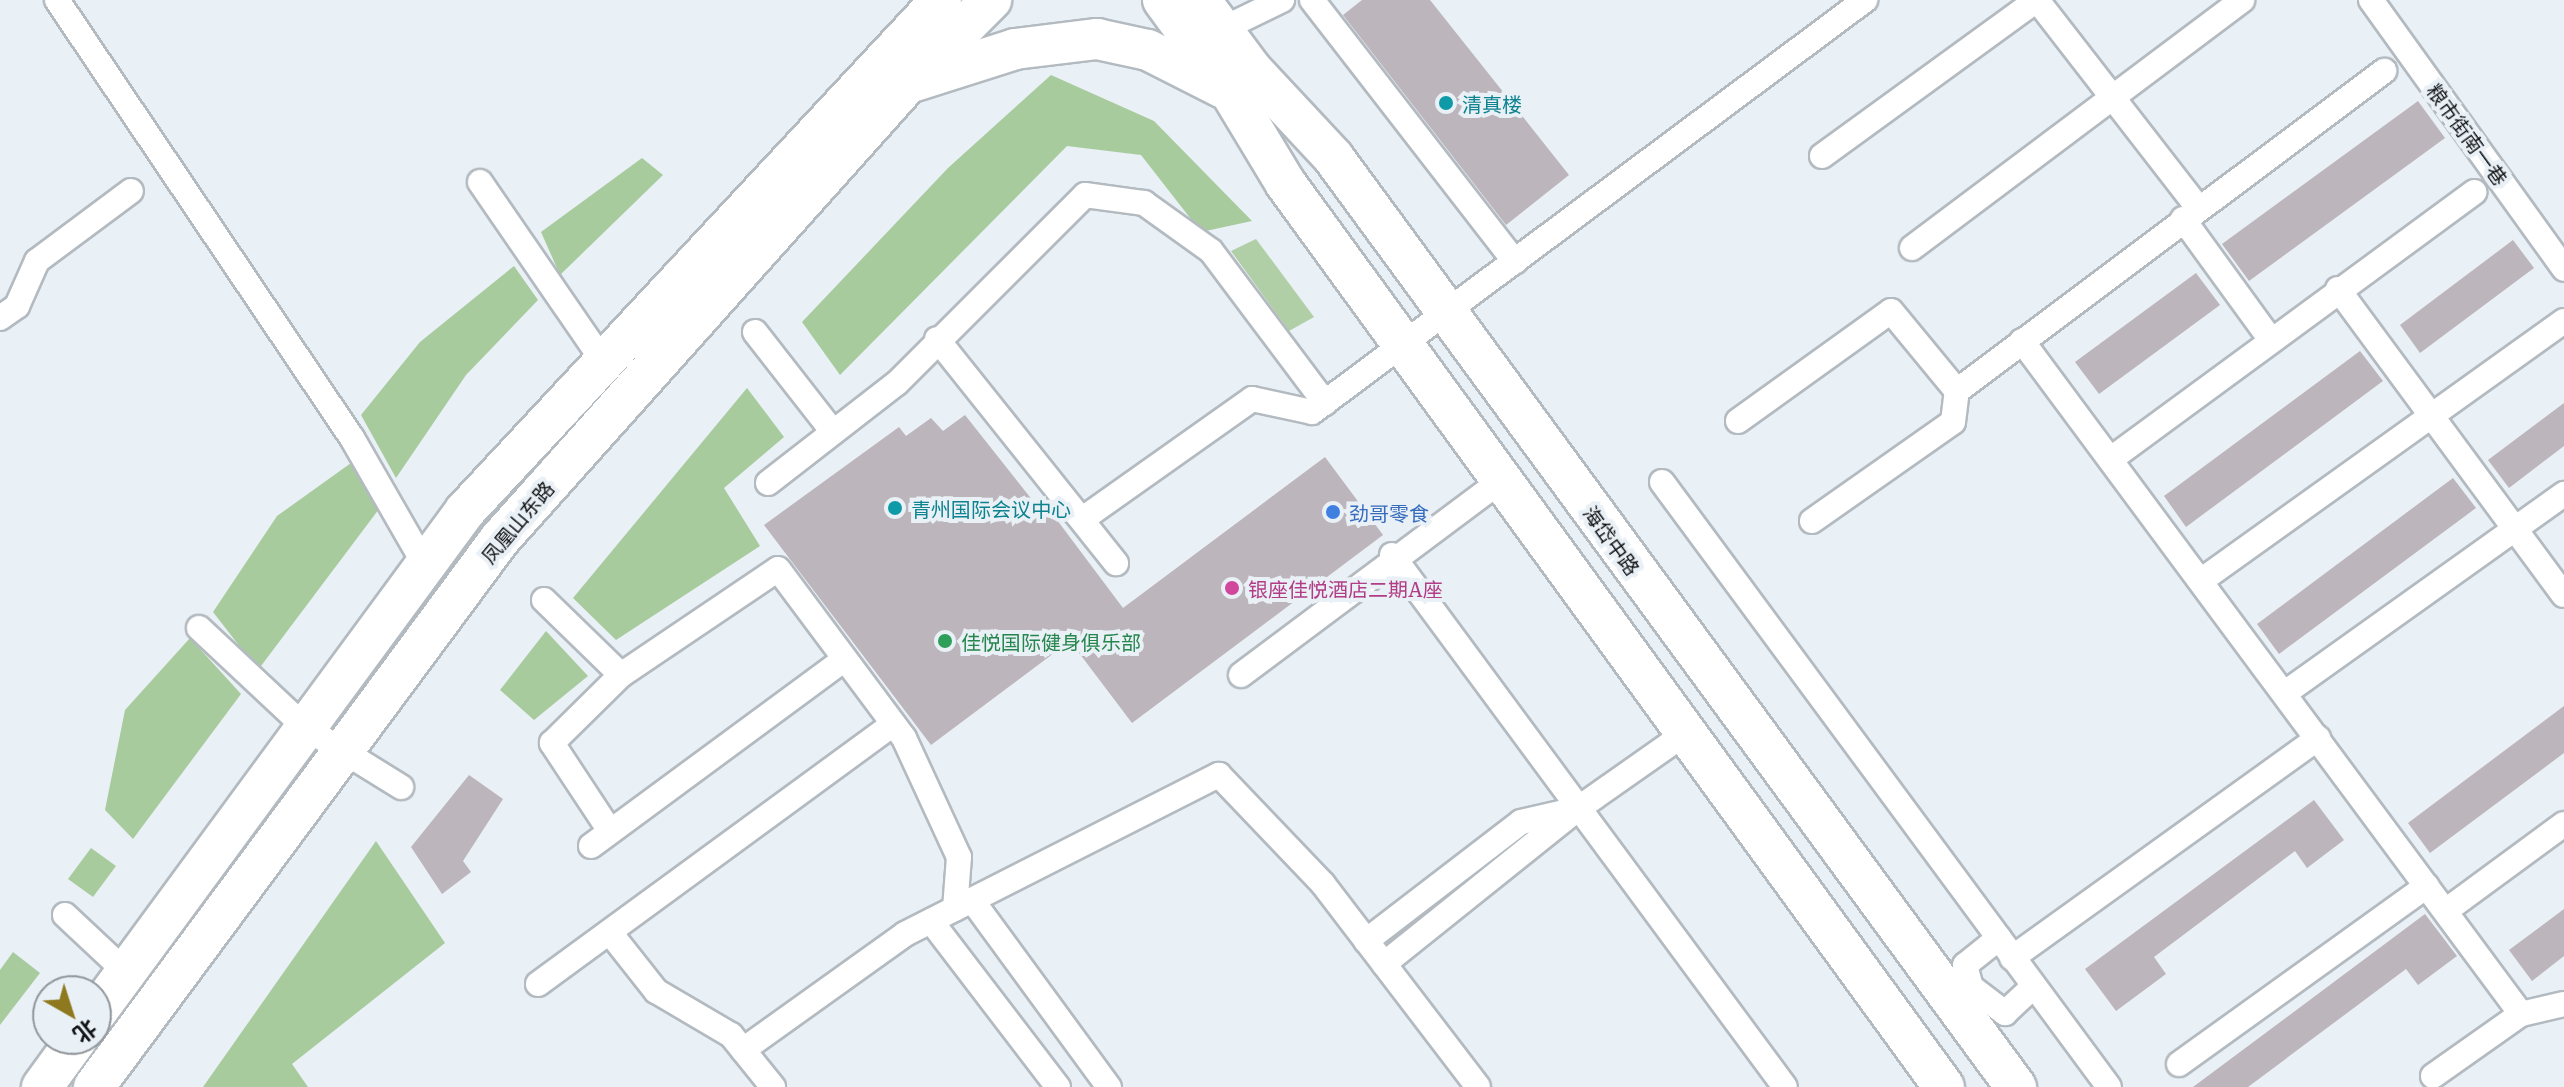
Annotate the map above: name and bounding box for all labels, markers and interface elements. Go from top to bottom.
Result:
street label: 粮市街南一巷 [2423,78,2513,190]
place label: 清真楼 [1462,91,1522,115]
marker: 清真楼 [1437,94,1455,112]
street label: 凤凰山东路 [476,476,558,568]
place label: 青州国际会议中心 [911,496,1071,520]
marker: 青州国际会议中心 [886,499,904,517]
place label: 劲哥零食 [1349,500,1429,524]
street label: 海岱中路 [1579,501,1645,579]
marker: 劲哥零食 [1324,503,1342,521]
place label: 银座佳悦酒店二期A座 [1248,576,1443,600]
marker: 银座佳悦酒店二期A座 [1223,579,1241,597]
place label: 佳悦国际健身俱乐部 [961,629,1141,653]
marker: 佳悦国际健身俱乐部 [936,632,954,650]
north arrow [32,975,112,1055]
text: 北 [67,1013,105,1052]

